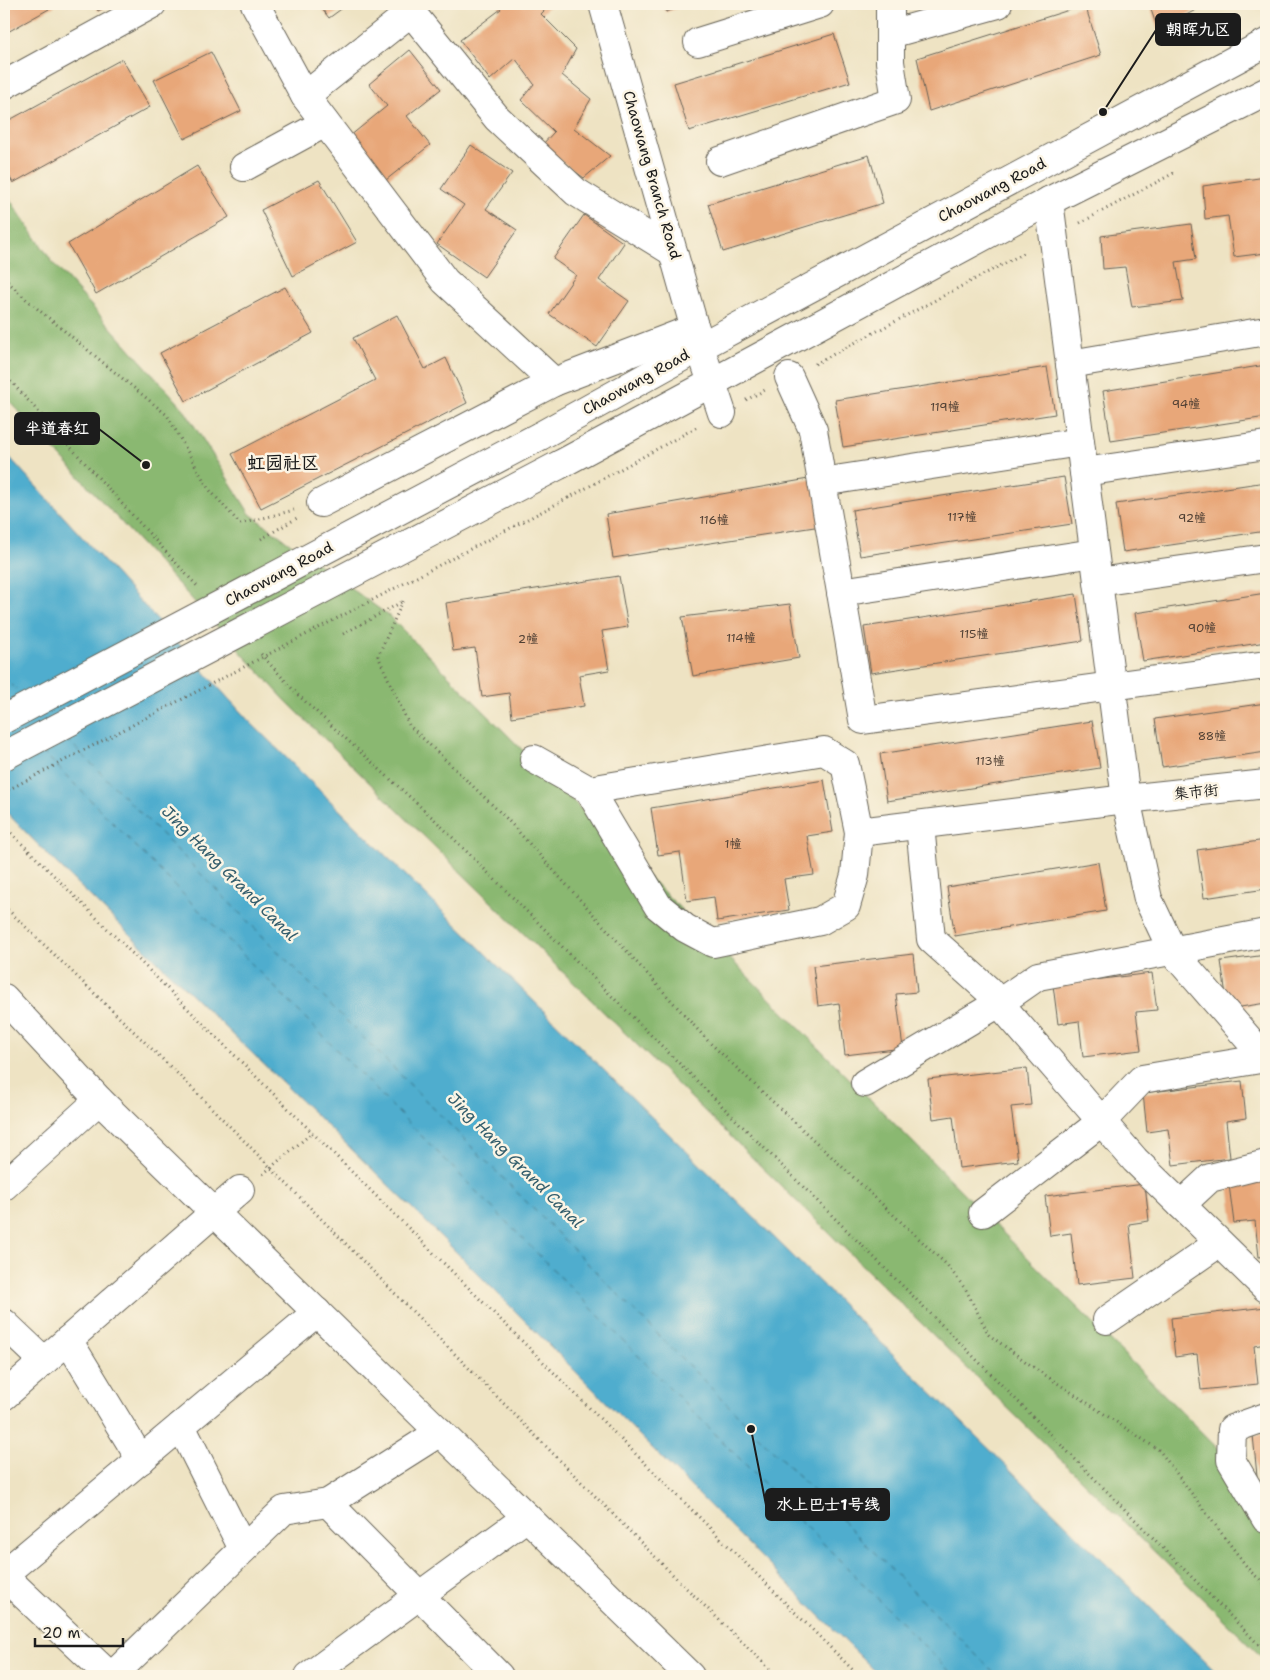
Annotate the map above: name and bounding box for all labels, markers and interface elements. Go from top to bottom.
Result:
callout: 朝晖九区 [1156,14,1240,45]
text: 朝晖九区 [1166,19,1230,40]
street label: Chaowang Branch Road [618,88,686,262]
street label: Chaowang Road [935,153,1050,227]
street label: Chaowang Road [579,344,694,420]
house number: 94幢 [1172,396,1200,412]
house number: 119幢 [930,399,960,415]
callout: 半道春红 [15,413,99,444]
text: 半道春红 [25,418,89,439]
district label: 虹园社区 [247,451,319,475]
house number: 117幢 [947,509,977,525]
house number: 92幢 [1178,510,1206,526]
house number: 116幢 [699,512,729,528]
street label: Chaowang Road [222,537,337,611]
house number: 90幢 [1188,620,1216,636]
house number: 115幢 [960,626,988,642]
house number: 114幢 [726,630,756,646]
house number: 2幢 [518,631,538,647]
house number: 88幢 [1198,728,1226,744]
house number: 113幢 [975,753,1005,769]
street label: 集市街 [1173,780,1219,804]
water label: Jing Hang Grand Canal [157,801,302,946]
house number: 1幢 [724,836,742,852]
water label: Jing Hang Grand Canal [443,1088,588,1233]
callout: 水上巴士1号线 [766,1489,889,1520]
text: 水上巴士1号线 [776,1494,880,1515]
scale bar [35,1615,122,1647]
text: 20 m [42,1623,81,1643]

